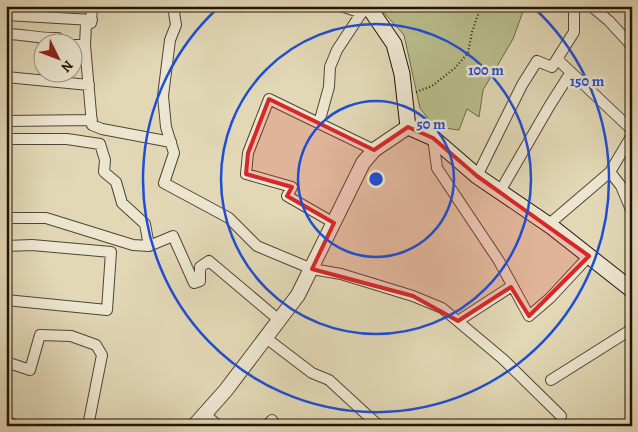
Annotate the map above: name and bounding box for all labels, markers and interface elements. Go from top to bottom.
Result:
north arrow [32,32,82,82]
text: N [57,56,78,77]
text: 100 m [468,60,504,80]
text: 150 m [570,71,605,91]
text: 50 m [416,114,446,134]
centre of rings [367,170,385,188]

